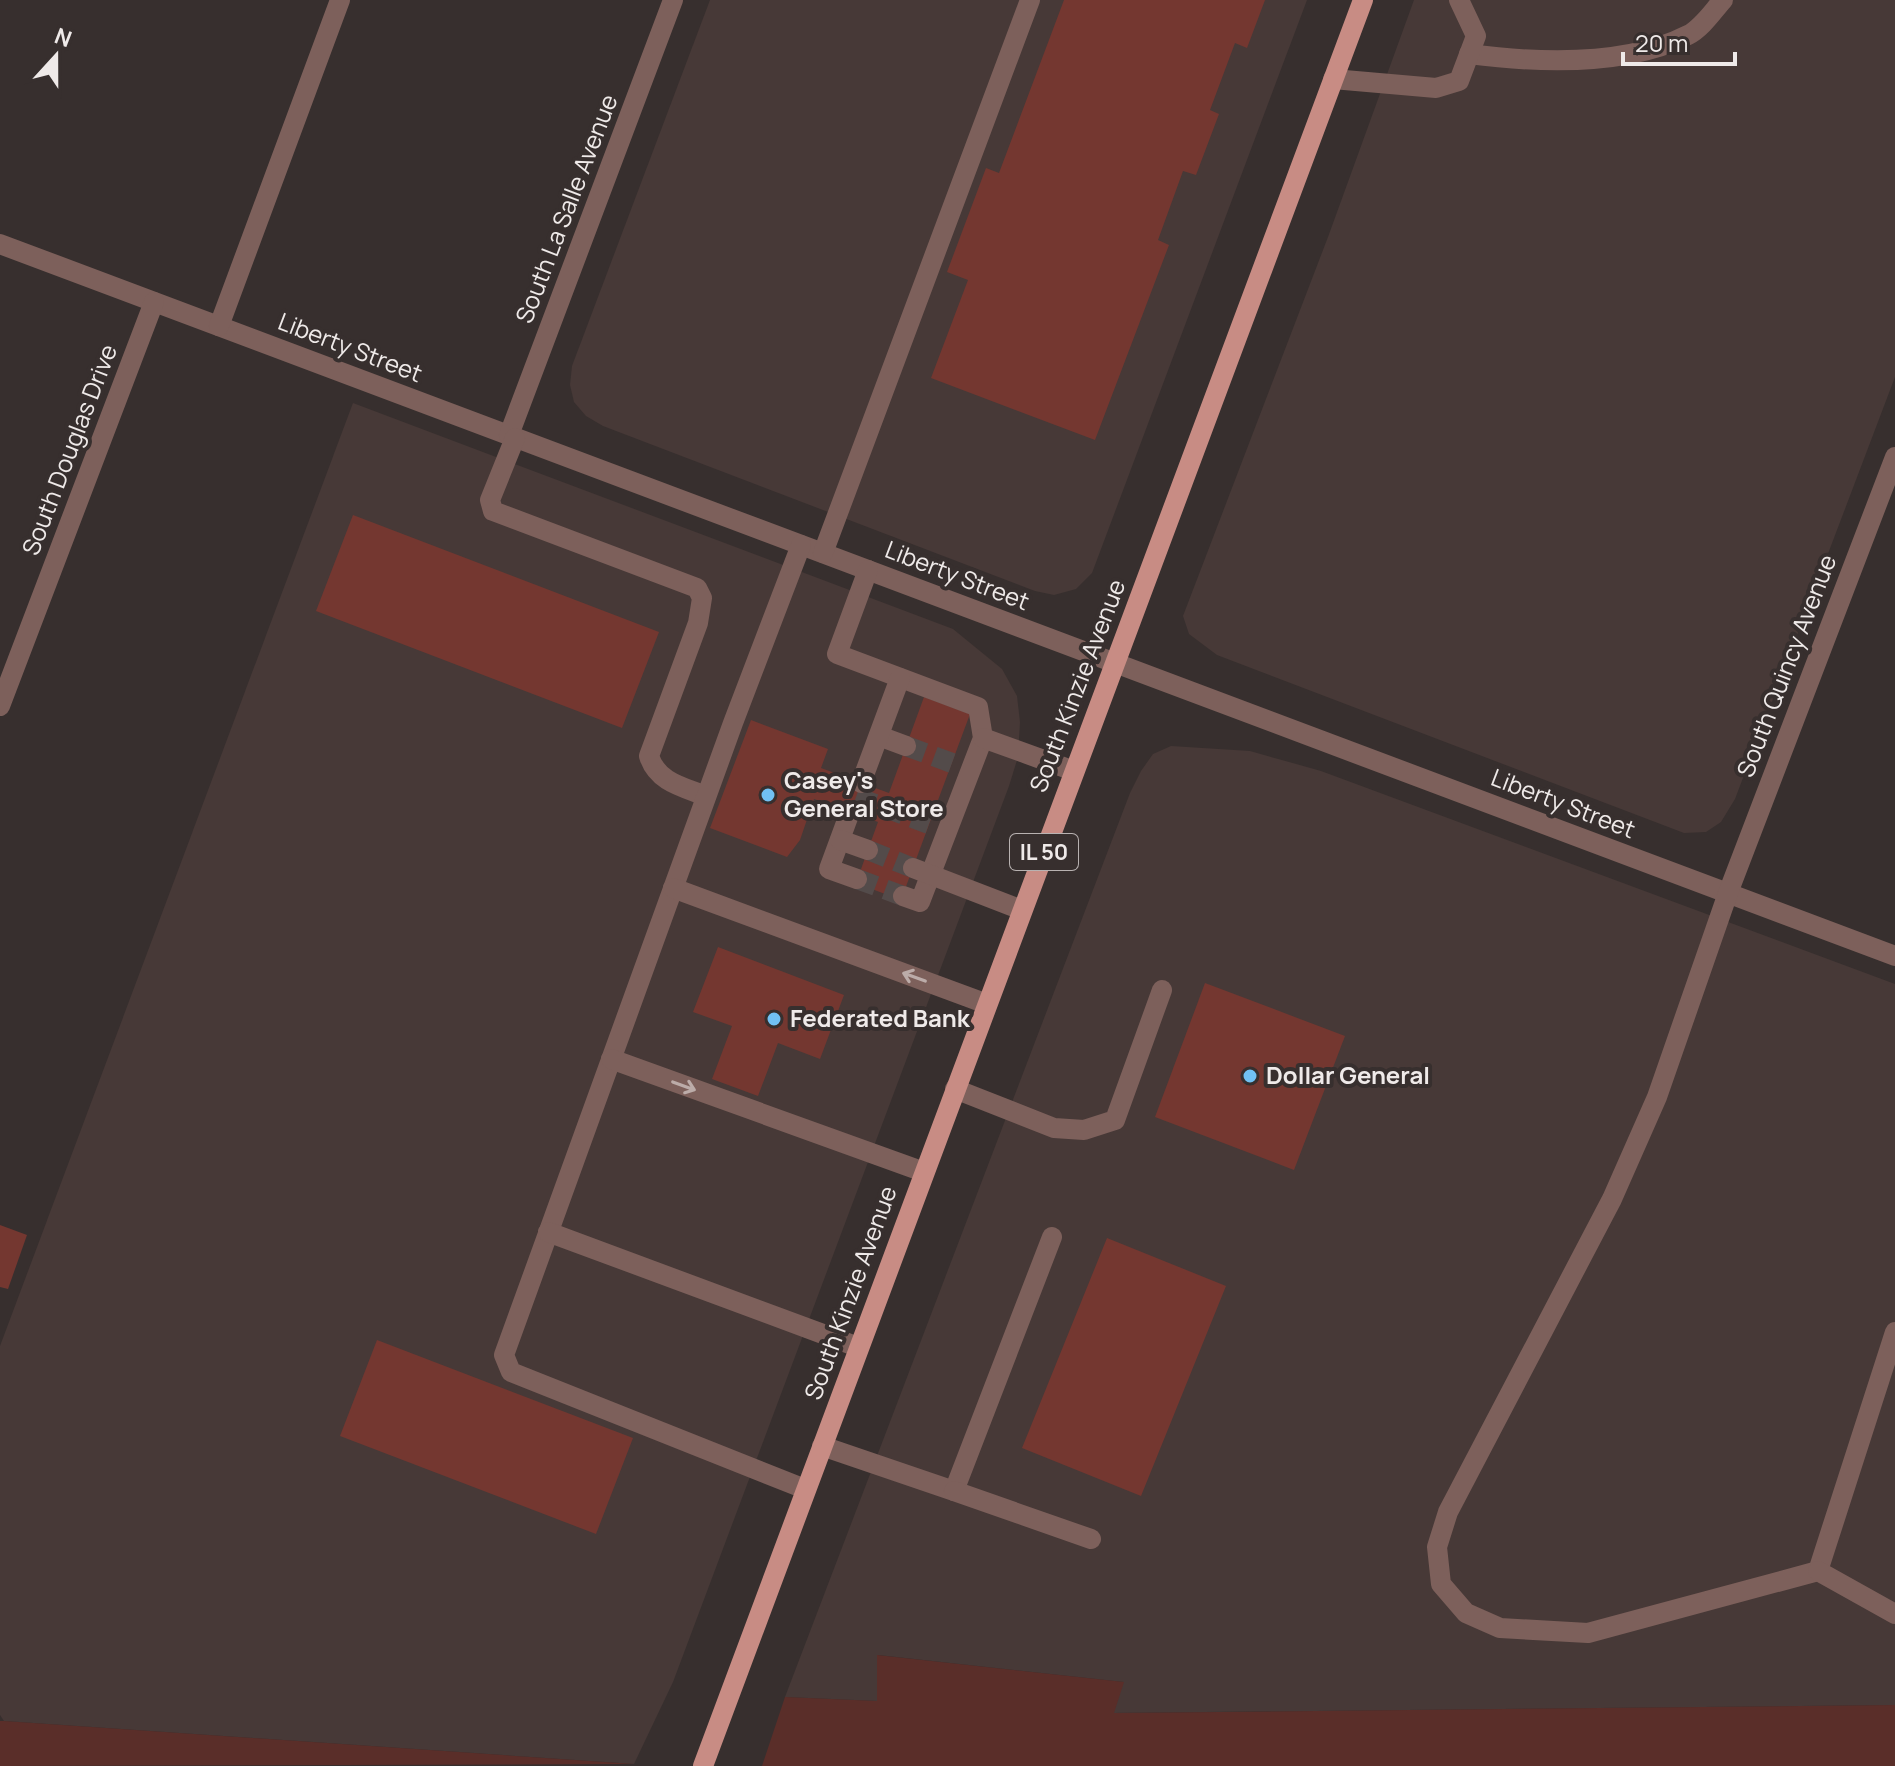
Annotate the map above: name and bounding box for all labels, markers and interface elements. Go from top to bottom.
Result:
north arrow [16,16,96,96]
scale bar [1623,16,1735,66]
text: N [50,20,76,54]
text: 20 m [1635,26,1688,59]
street label: South La Salle Avenue [507,89,624,328]
street label: Liberty Street [274,304,427,389]
street label: South Douglas Drive [13,339,124,560]
street label: Liberty Street [881,532,1034,617]
street label: South Quincy Avenue [1728,550,1843,781]
street label: South Kinzie Avenue [1021,574,1132,797]
street label: Liberty Street [1487,760,1640,845]
place label: Casey's General Store [784,763,944,824]
marker: Casey's General Store [759,786,777,804]
road number: IL 50 [1010,834,1078,870]
one-way arrow [902,969,926,983]
place label: Federated Bank [790,1001,971,1034]
marker: Federated Bank [765,1010,783,1028]
place label: Dollar General [1266,1058,1430,1091]
marker: Dollar General [1241,1067,1259,1085]
one-way arrow [671,1079,696,1094]
street label: South Kinzie Avenue [796,1181,904,1404]

